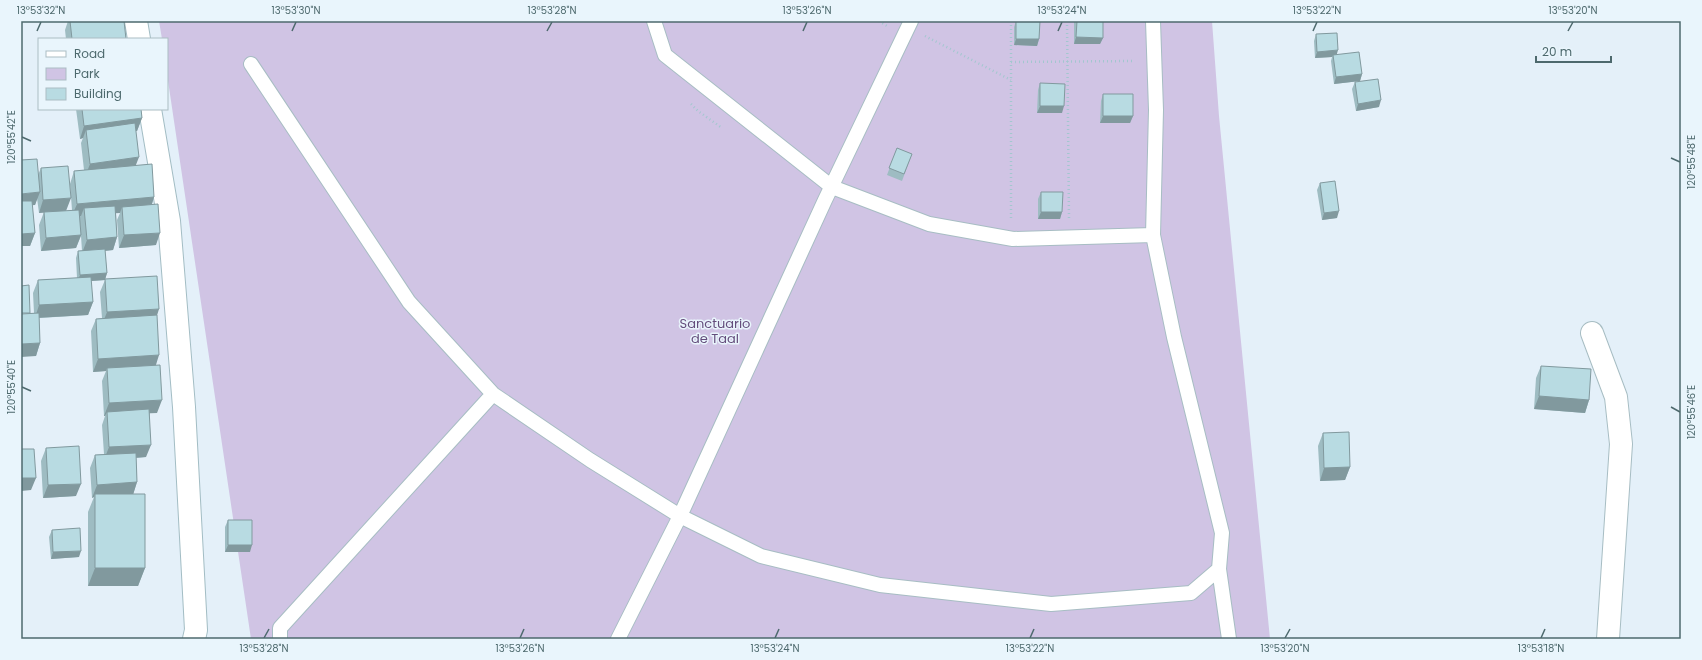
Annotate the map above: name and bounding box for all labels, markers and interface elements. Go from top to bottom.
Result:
text: 13°53'32"N [17,3,65,18]
text: 13°53'30"N [271,3,321,18]
text: 13°53'28"N [528,3,576,18]
text: 13°53'26"N [783,3,832,18]
text: 13°53'24"N [1038,3,1086,18]
text: 13°53'22"N [1293,3,1341,18]
text: 13°53'20"N [1549,3,1597,18]
legend [38,38,168,110]
scale bar [1536,38,1611,64]
text: 20 m [1542,43,1572,60]
text: Road [74,45,105,62]
text: Park [74,65,101,82]
text: Building [74,85,122,102]
text: 120°55'42"E [4,110,19,164]
text: 120°55'48"E [1684,135,1699,189]
park label: Sanctuario de Taal [680,314,750,348]
text: 120°55'40"E [4,360,19,414]
text: 120°55'46"E [1684,385,1699,439]
text: 13°53'28"N [240,641,288,656]
text: 13°53'26"N [496,641,545,656]
text: 13°53'24"N [751,641,799,656]
text: 13°53'22"N [1006,641,1054,656]
text: 13°53'20"N [1261,641,1309,656]
text: 13°53'18"N [1518,641,1564,656]

